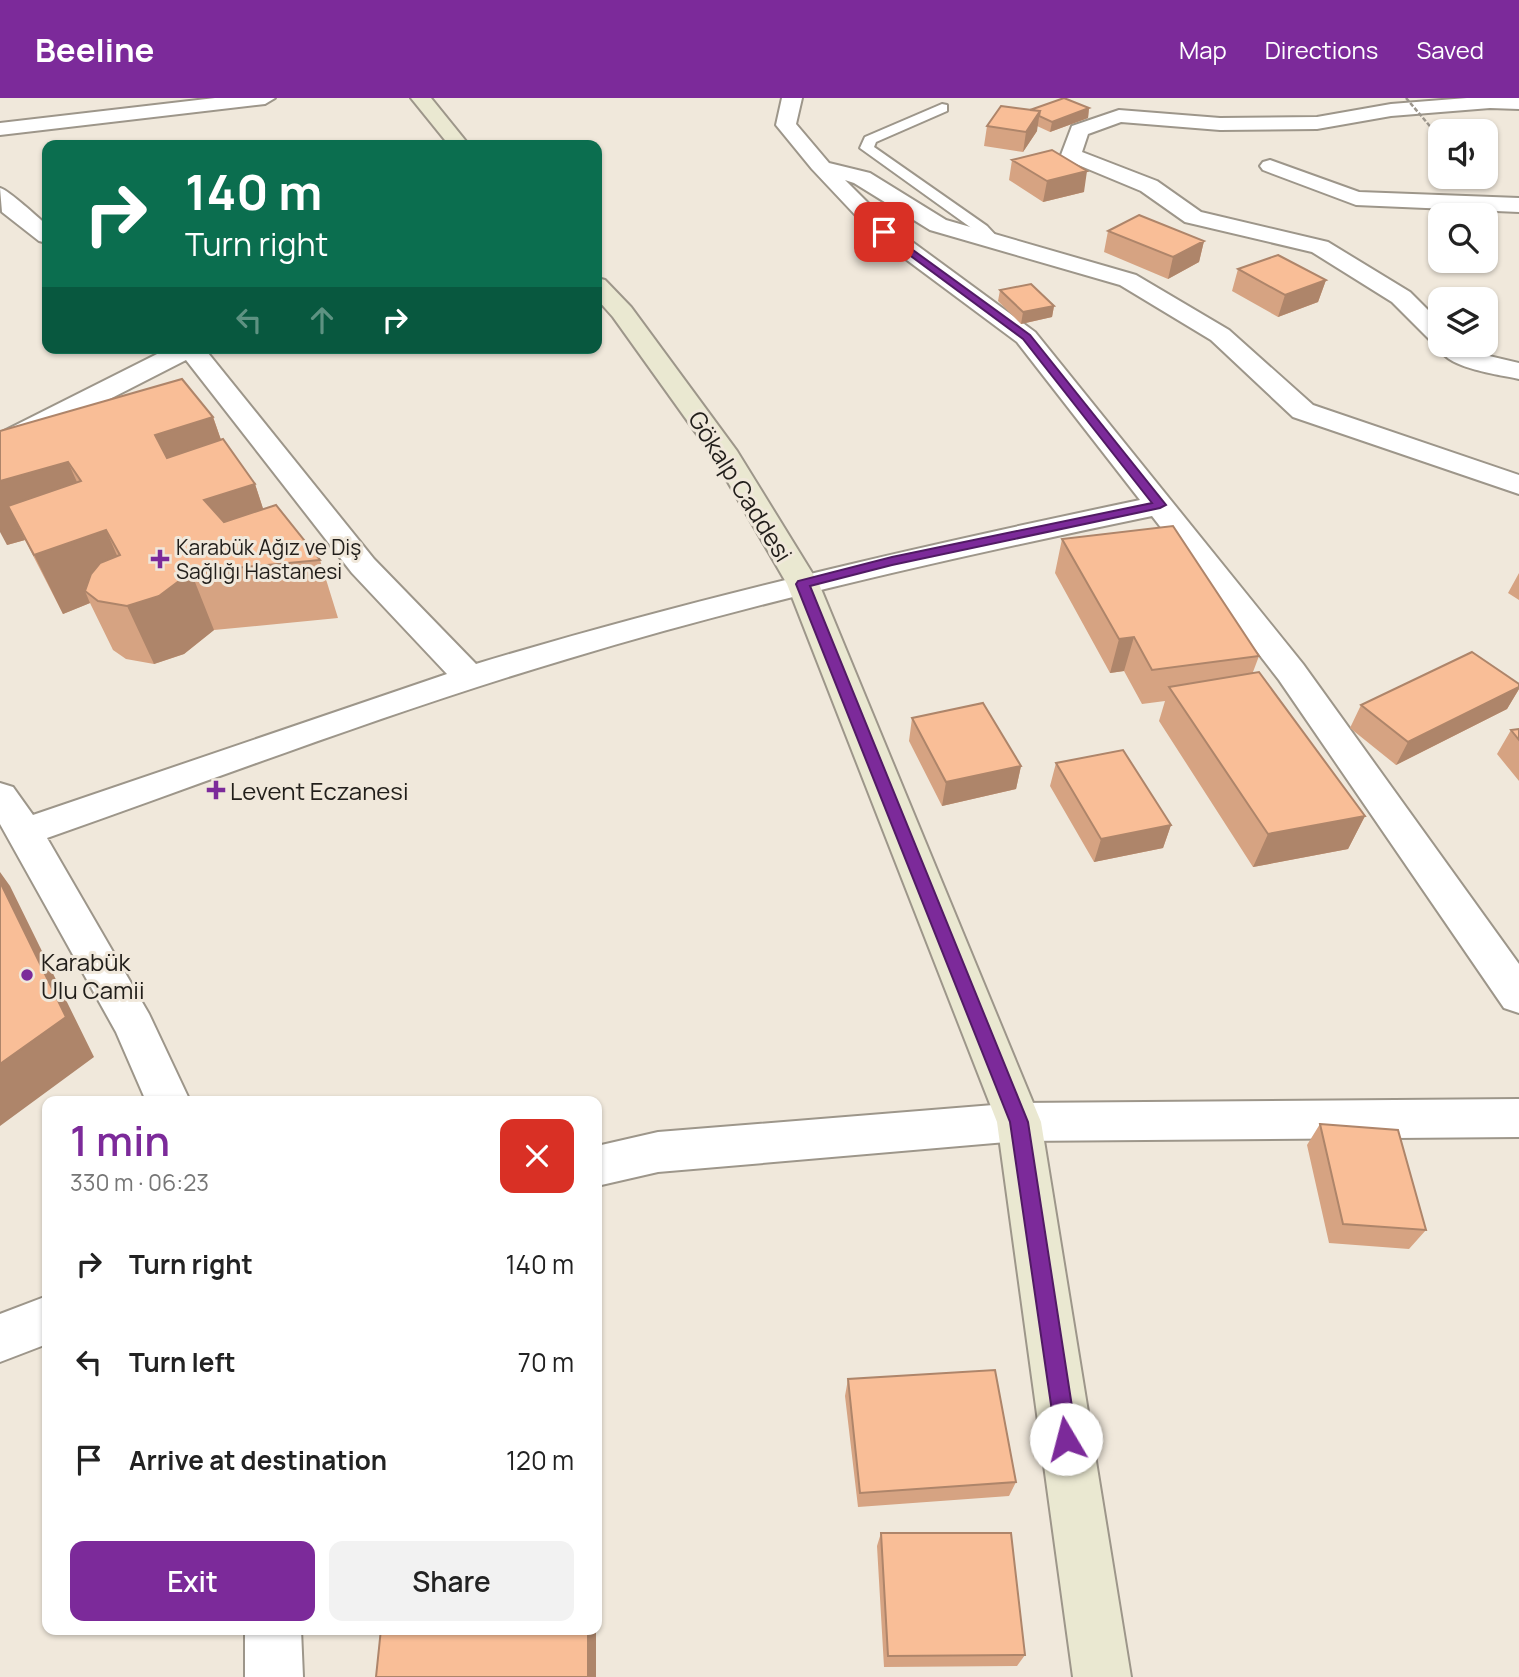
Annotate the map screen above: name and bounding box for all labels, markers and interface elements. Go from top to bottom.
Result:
text: Beeline [35,27,154,72]
text: Map [1179,33,1227,66]
text: Directions [1265,33,1378,66]
text: Saved [1416,33,1484,66]
map controls [1428,119,1498,357]
button: sound [1428,119,1498,189]
text: 140 m [185,158,322,225]
icon: right [70,168,161,259]
pin [854,202,914,262]
button: search [1428,203,1498,273]
icon: arrive [865,213,903,251]
text: Turn right [185,222,328,266]
button: layers [1428,287,1498,357]
icon: left [230,301,268,339]
icon: ahead [303,301,341,339]
icon: right [376,301,414,339]
street label: Gökalp Caddesi [681,404,801,568]
place label: Karabük Ağız ve Diş Sağlığı Hastanesi [176,533,361,585]
marker: Karabük Ağız ve Diş Sağlığı Hastanesi [150,549,170,569]
place label: Levent Eczanesi [230,774,409,807]
marker: Levent Eczanesi [208,782,224,798]
place label: Karabük Ulu Camii [41,945,145,1006]
marker: Karabük Ulu Camii [19,967,35,983]
text: 1 min [70,1111,170,1169]
button: close [500,1119,574,1193]
text: 330 m · 06:23 [70,1166,209,1198]
icon: right [70,1245,108,1283]
text: Turn right [129,1246,253,1282]
text: 140 m [505,1246,574,1282]
icon: left [70,1343,108,1381]
text: Turn left [129,1344,236,1380]
text: 70 m [518,1344,574,1380]
position arrow [1029,1402,1103,1476]
icon: arrive [70,1441,108,1479]
text: Arrive at destination [129,1442,387,1478]
text: 120 m [506,1442,574,1478]
button: Exit [70,1541,315,1621]
button: Share [329,1541,574,1621]

